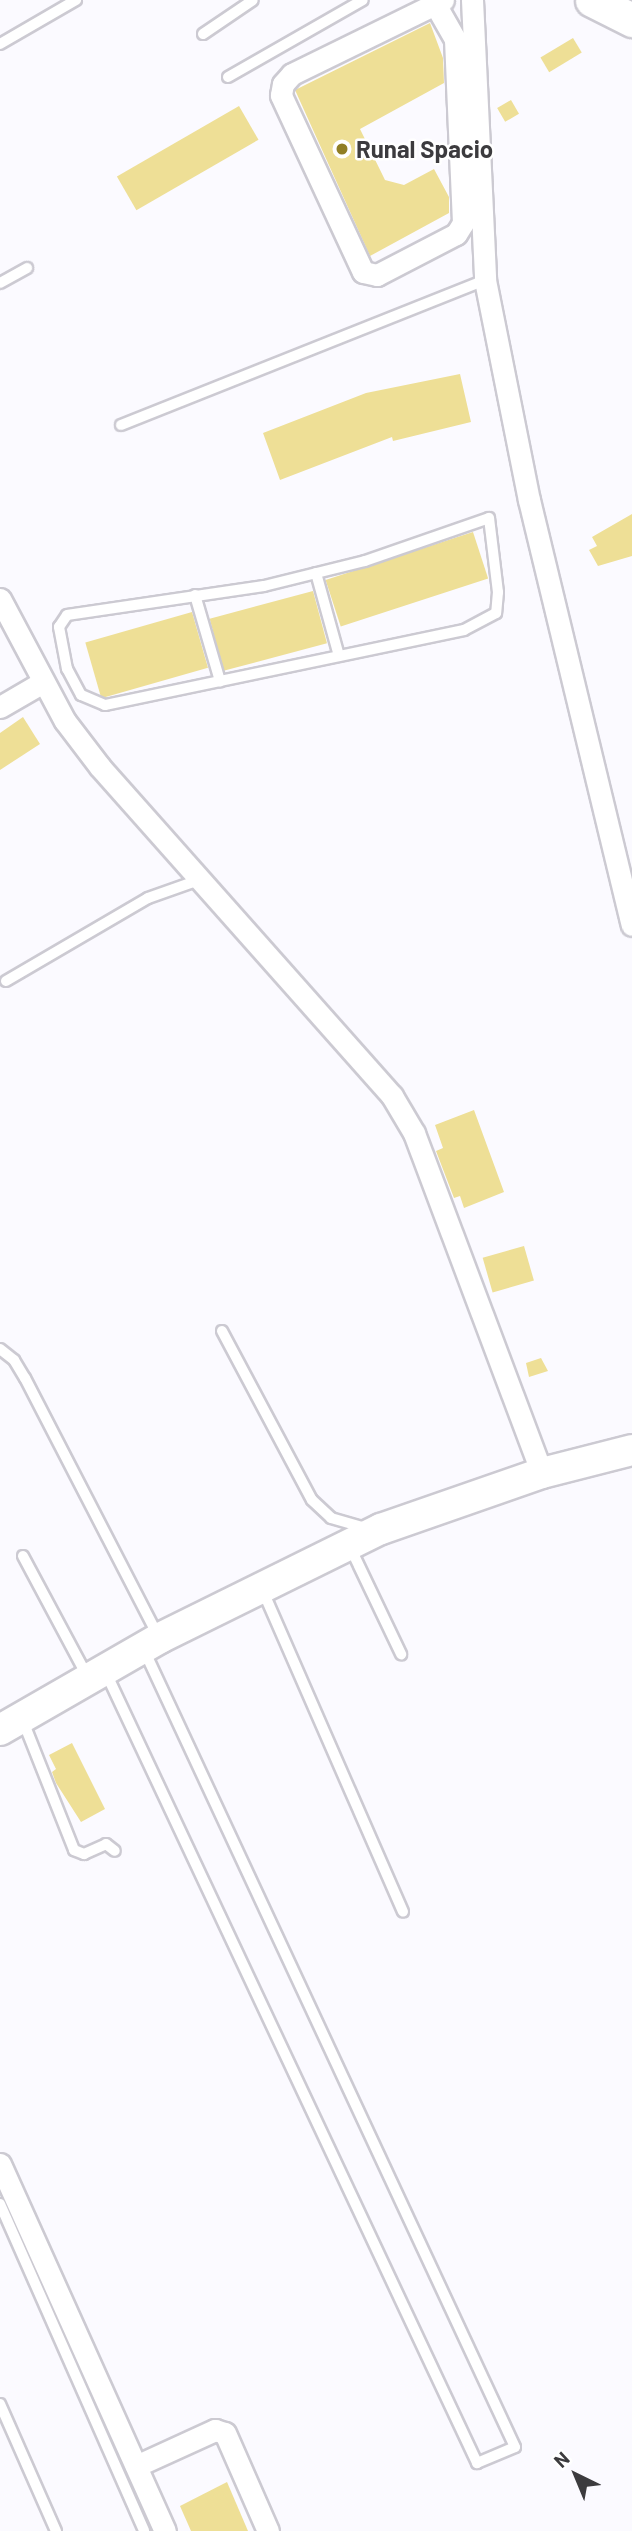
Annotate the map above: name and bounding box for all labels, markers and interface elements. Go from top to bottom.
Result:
place label: Runal Spacio [356,135,493,163]
marker: Runal Spacio [334,141,350,157]
north arrow [541,2440,611,2510]
text: N [549,2447,574,2472]

